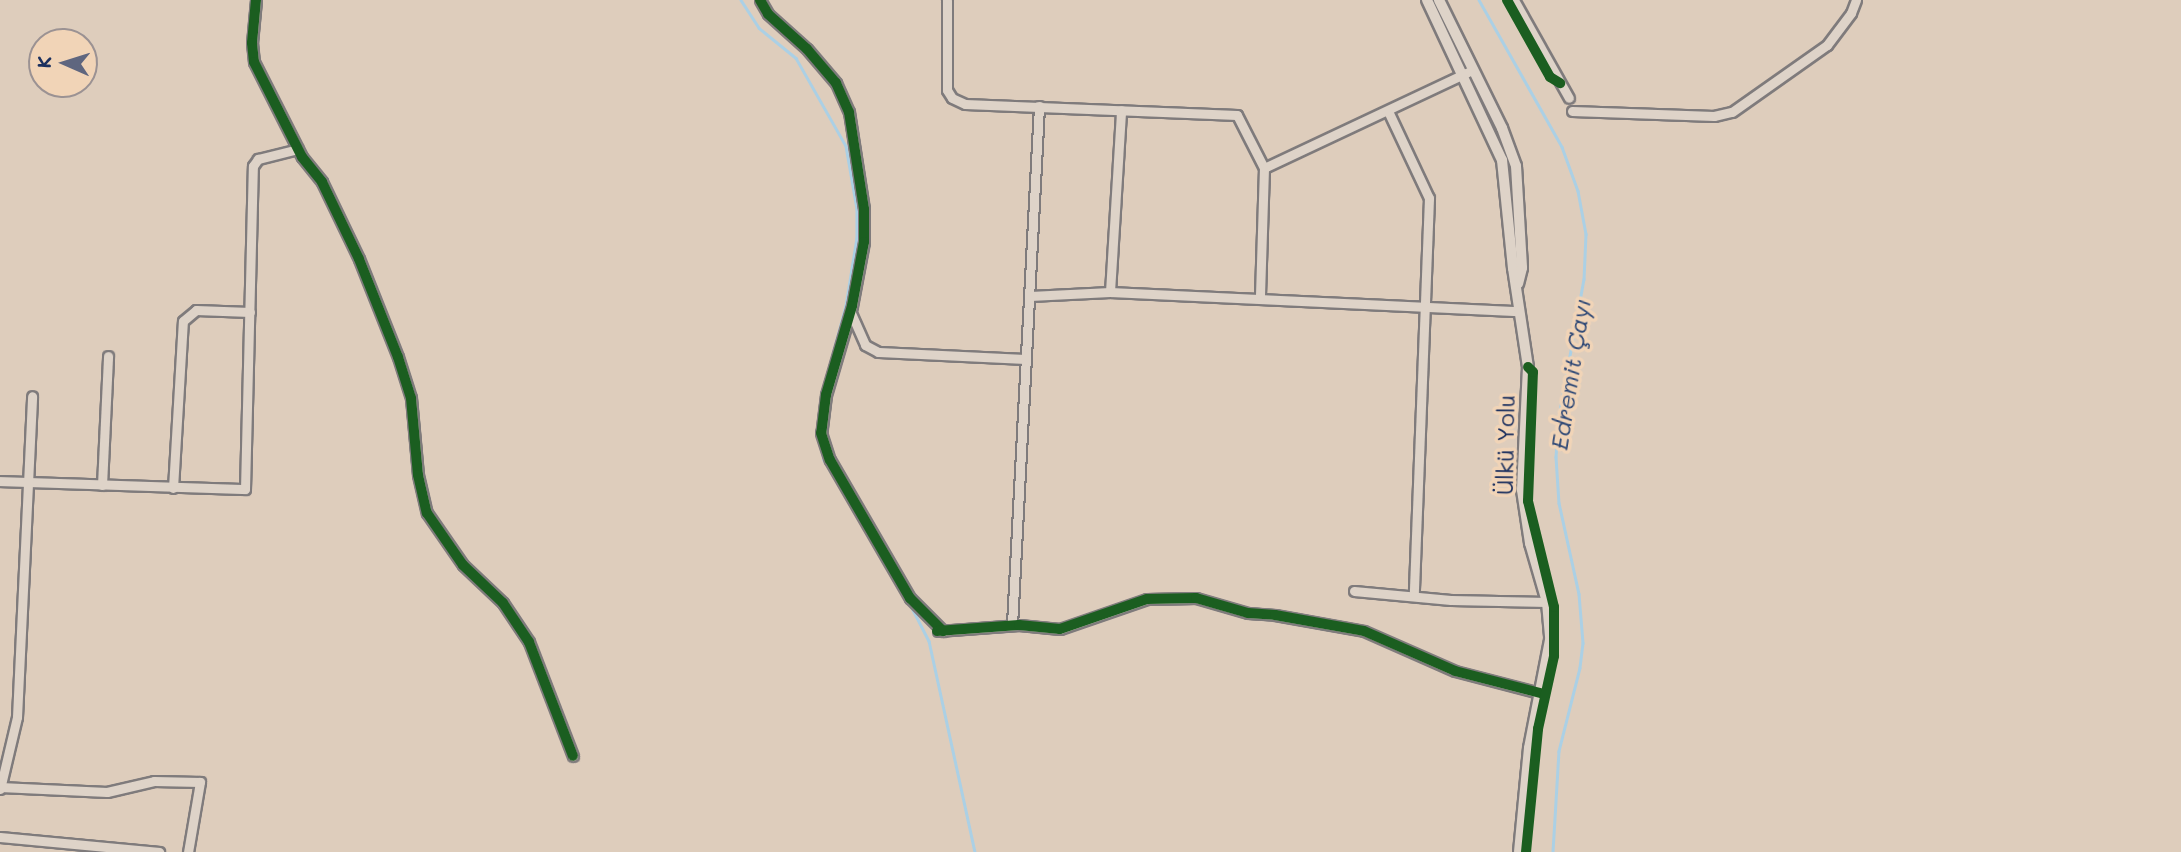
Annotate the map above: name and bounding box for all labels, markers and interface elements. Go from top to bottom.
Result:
north arrow [28,28,98,98]
text: K [31,55,56,69]
water label: Edremit Çayı [1544,296,1596,452]
street label: Ülkü Yolu [1490,395,1520,495]

